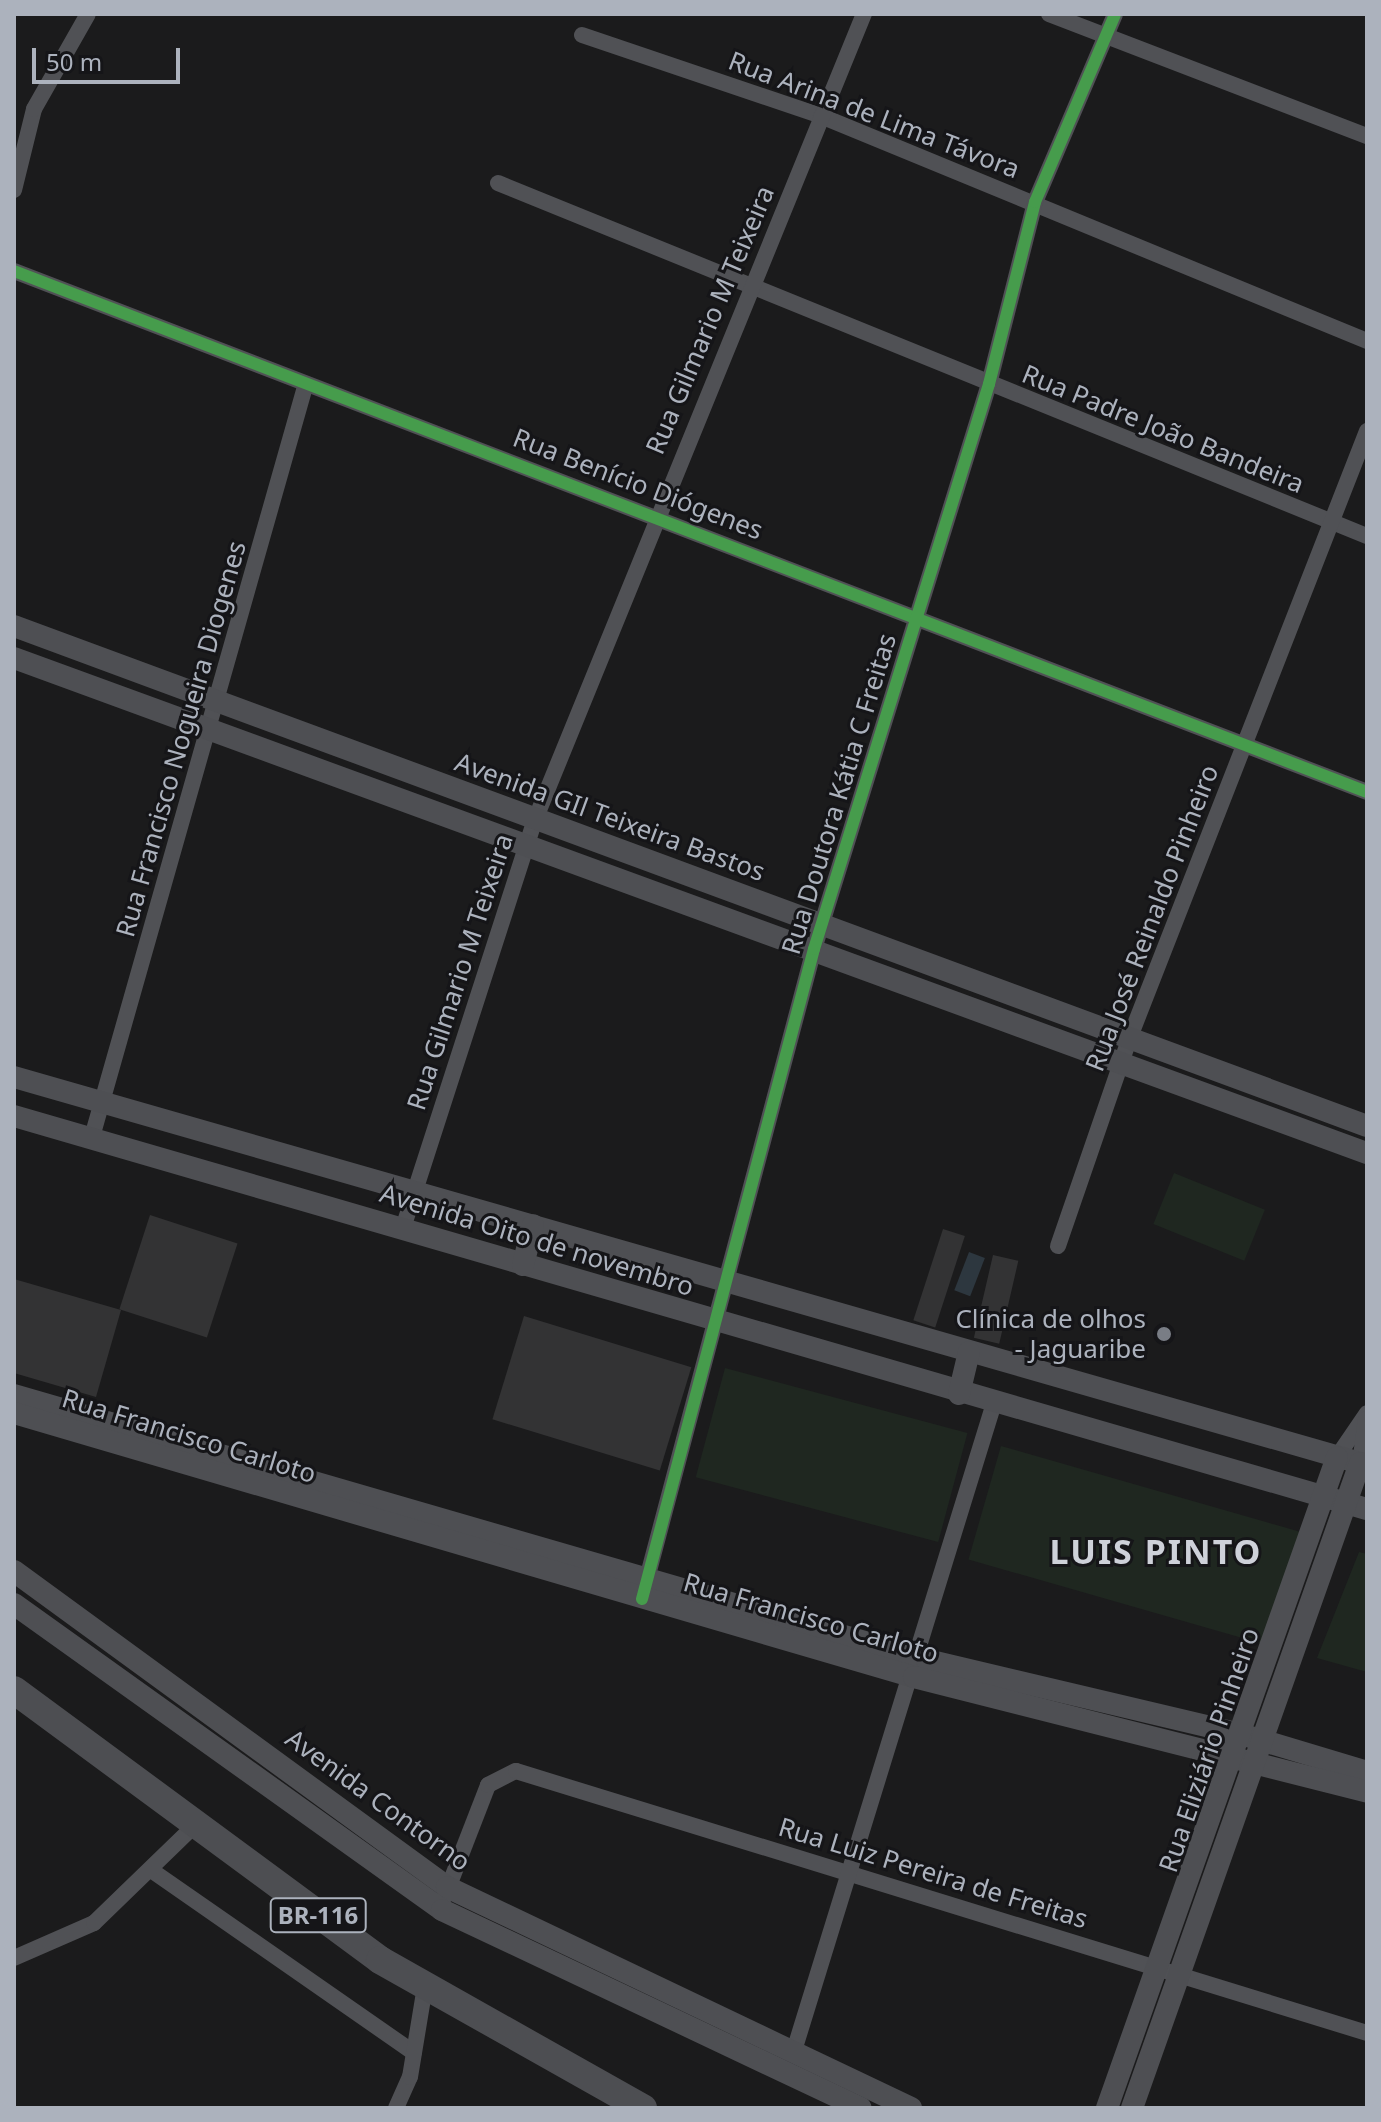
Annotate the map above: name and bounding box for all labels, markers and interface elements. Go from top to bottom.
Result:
scale bar [36,32,184,82]
text: 50 m [46,45,102,78]
street label: Rua Arina de Lima Távora [724,45,1024,185]
street label: Rua Gilmario M Teixeira [639,181,781,459]
street label: Rua Padre João Bandeira [1018,358,1308,500]
street label: Rua Benício Diógenes [509,422,767,546]
street label: Rua Francisco Nogueira Diogenes [109,537,253,941]
street label: Rua Doutora Kátia C Freitas [775,630,903,958]
street label: Avenida GIl Teixeira Bastos [451,746,769,888]
street label: Rua José Reinaldo Pinheiro [1079,760,1225,1076]
street label: Rua Gilmario M Teixeira [401,830,519,1114]
street label: Avenida Oito de novembro [376,1177,698,1303]
place label: Clínica de olhos - Jaguaribe [955,1303,1146,1364]
marker: Clínica de olhos - Jaguaribe [1153,1323,1175,1345]
street label: Rua Francisco Carloto [58,1383,320,1489]
district label: LUIS PINTO [1050,1532,1262,1572]
street label: Rua Francisco Carloto [680,1567,942,1669]
street label: Rua Eliziário Pinheiro [1152,1624,1266,1876]
street label: Avenida Contorno [280,1723,476,1877]
street label: Rua Luiz Pereira de Freitas [775,1811,1091,1935]
road number: BR-116 [268,1895,368,1935]

